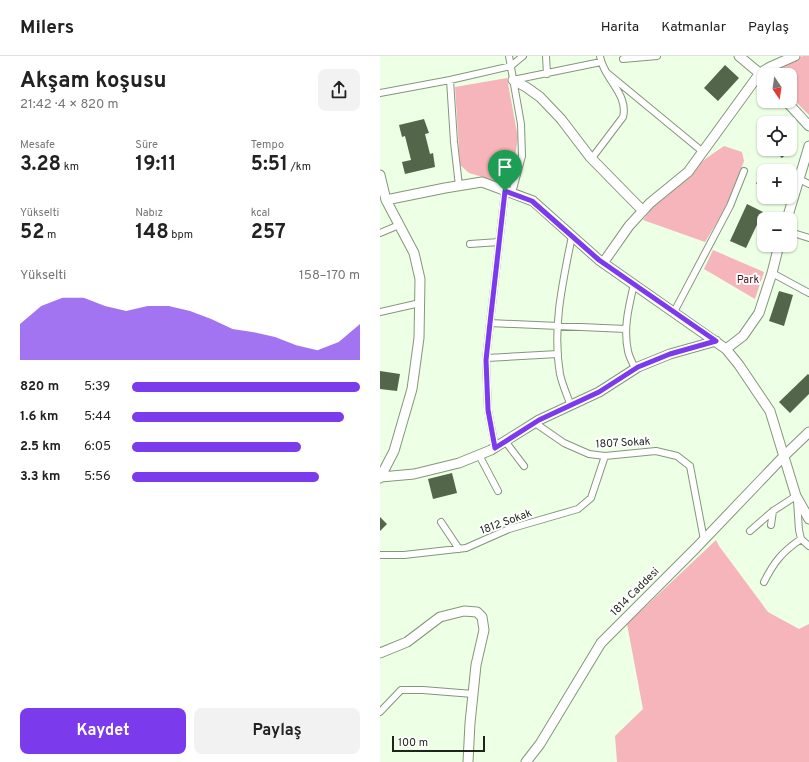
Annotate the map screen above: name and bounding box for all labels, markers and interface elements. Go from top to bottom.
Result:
text: Milers [20,16,74,40]
text: Harita [601,19,639,36]
text: Katmanlar [661,19,726,36]
text: Paylaş [748,19,789,36]
text: Akşam koşusu [20,68,167,95]
north arrow [757,68,797,108]
map controls [757,68,797,252]
button: share [318,69,360,111]
text: 21:42 · 4 × 820 m [20,97,119,113]
button: locate [757,116,797,156]
text: Mesafe [20,138,55,152]
text: Süre [135,138,158,152]
text: Tempo [251,138,284,152]
pin [488,150,522,191]
text: 3.28 [20,152,61,178]
text: 19:11 [135,152,176,178]
text: 5:51 [251,152,288,178]
icon: arrive [494,156,516,178]
text: km [61,160,79,174]
text: /km [288,160,311,174]
button: + [757,164,797,204]
text: Yükselti [20,206,59,220]
text: Nabız [135,206,163,220]
text: kcal [251,206,270,220]
button: − [757,212,797,252]
text: 52 [20,220,44,246]
text: 148 [135,220,169,246]
text: 257 [251,220,286,246]
text: m [44,228,56,242]
text: bpm [169,228,193,242]
text: Yükselti [20,268,66,284]
text: 158–170 m [299,268,360,284]
park label: Park [737,273,760,287]
text: 820 m [20,379,59,395]
text: 5:39 [84,379,110,395]
text: 1.6 km [20,409,58,425]
text: 5:44 [84,409,111,425]
street label: 1807 Sokak [595,435,651,451]
text: 2.5 km [20,439,61,455]
text: 6:05 [84,439,111,455]
text: 3.3 km [20,469,60,485]
text: 5:56 [84,469,111,485]
street label: 1812 Sokak [478,506,534,538]
street label: 1814 Caddesi [608,565,662,619]
button: Kaydet [20,708,186,754]
button: Paylaş [194,708,360,754]
scale bar [392,734,485,753]
text: 100 m [398,736,428,750]

